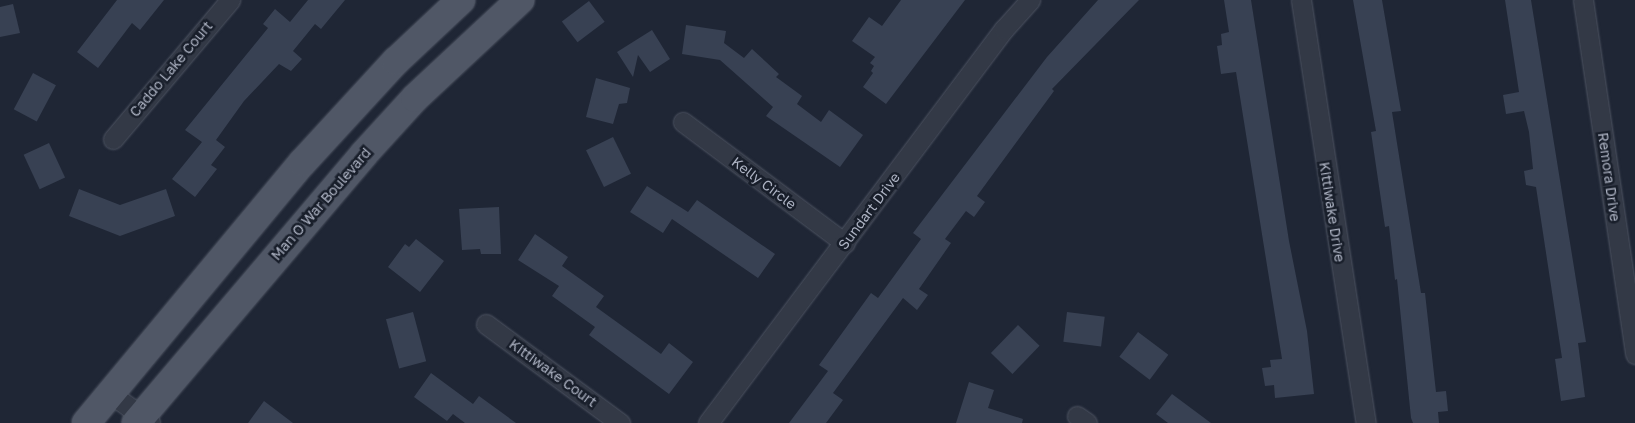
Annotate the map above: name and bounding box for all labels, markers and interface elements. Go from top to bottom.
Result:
street label: Caddo Lake Court [126,18,216,120]
street label: Remora Drive [1594,131,1624,223]
street label: Man O War Boulevard [268,144,374,264]
street label: Kelly Circle [729,153,799,213]
street label: Kittiwake Drive [1316,161,1348,263]
street label: Sundart Drive [835,169,903,253]
street label: Kittiwake Court [506,336,600,410]

